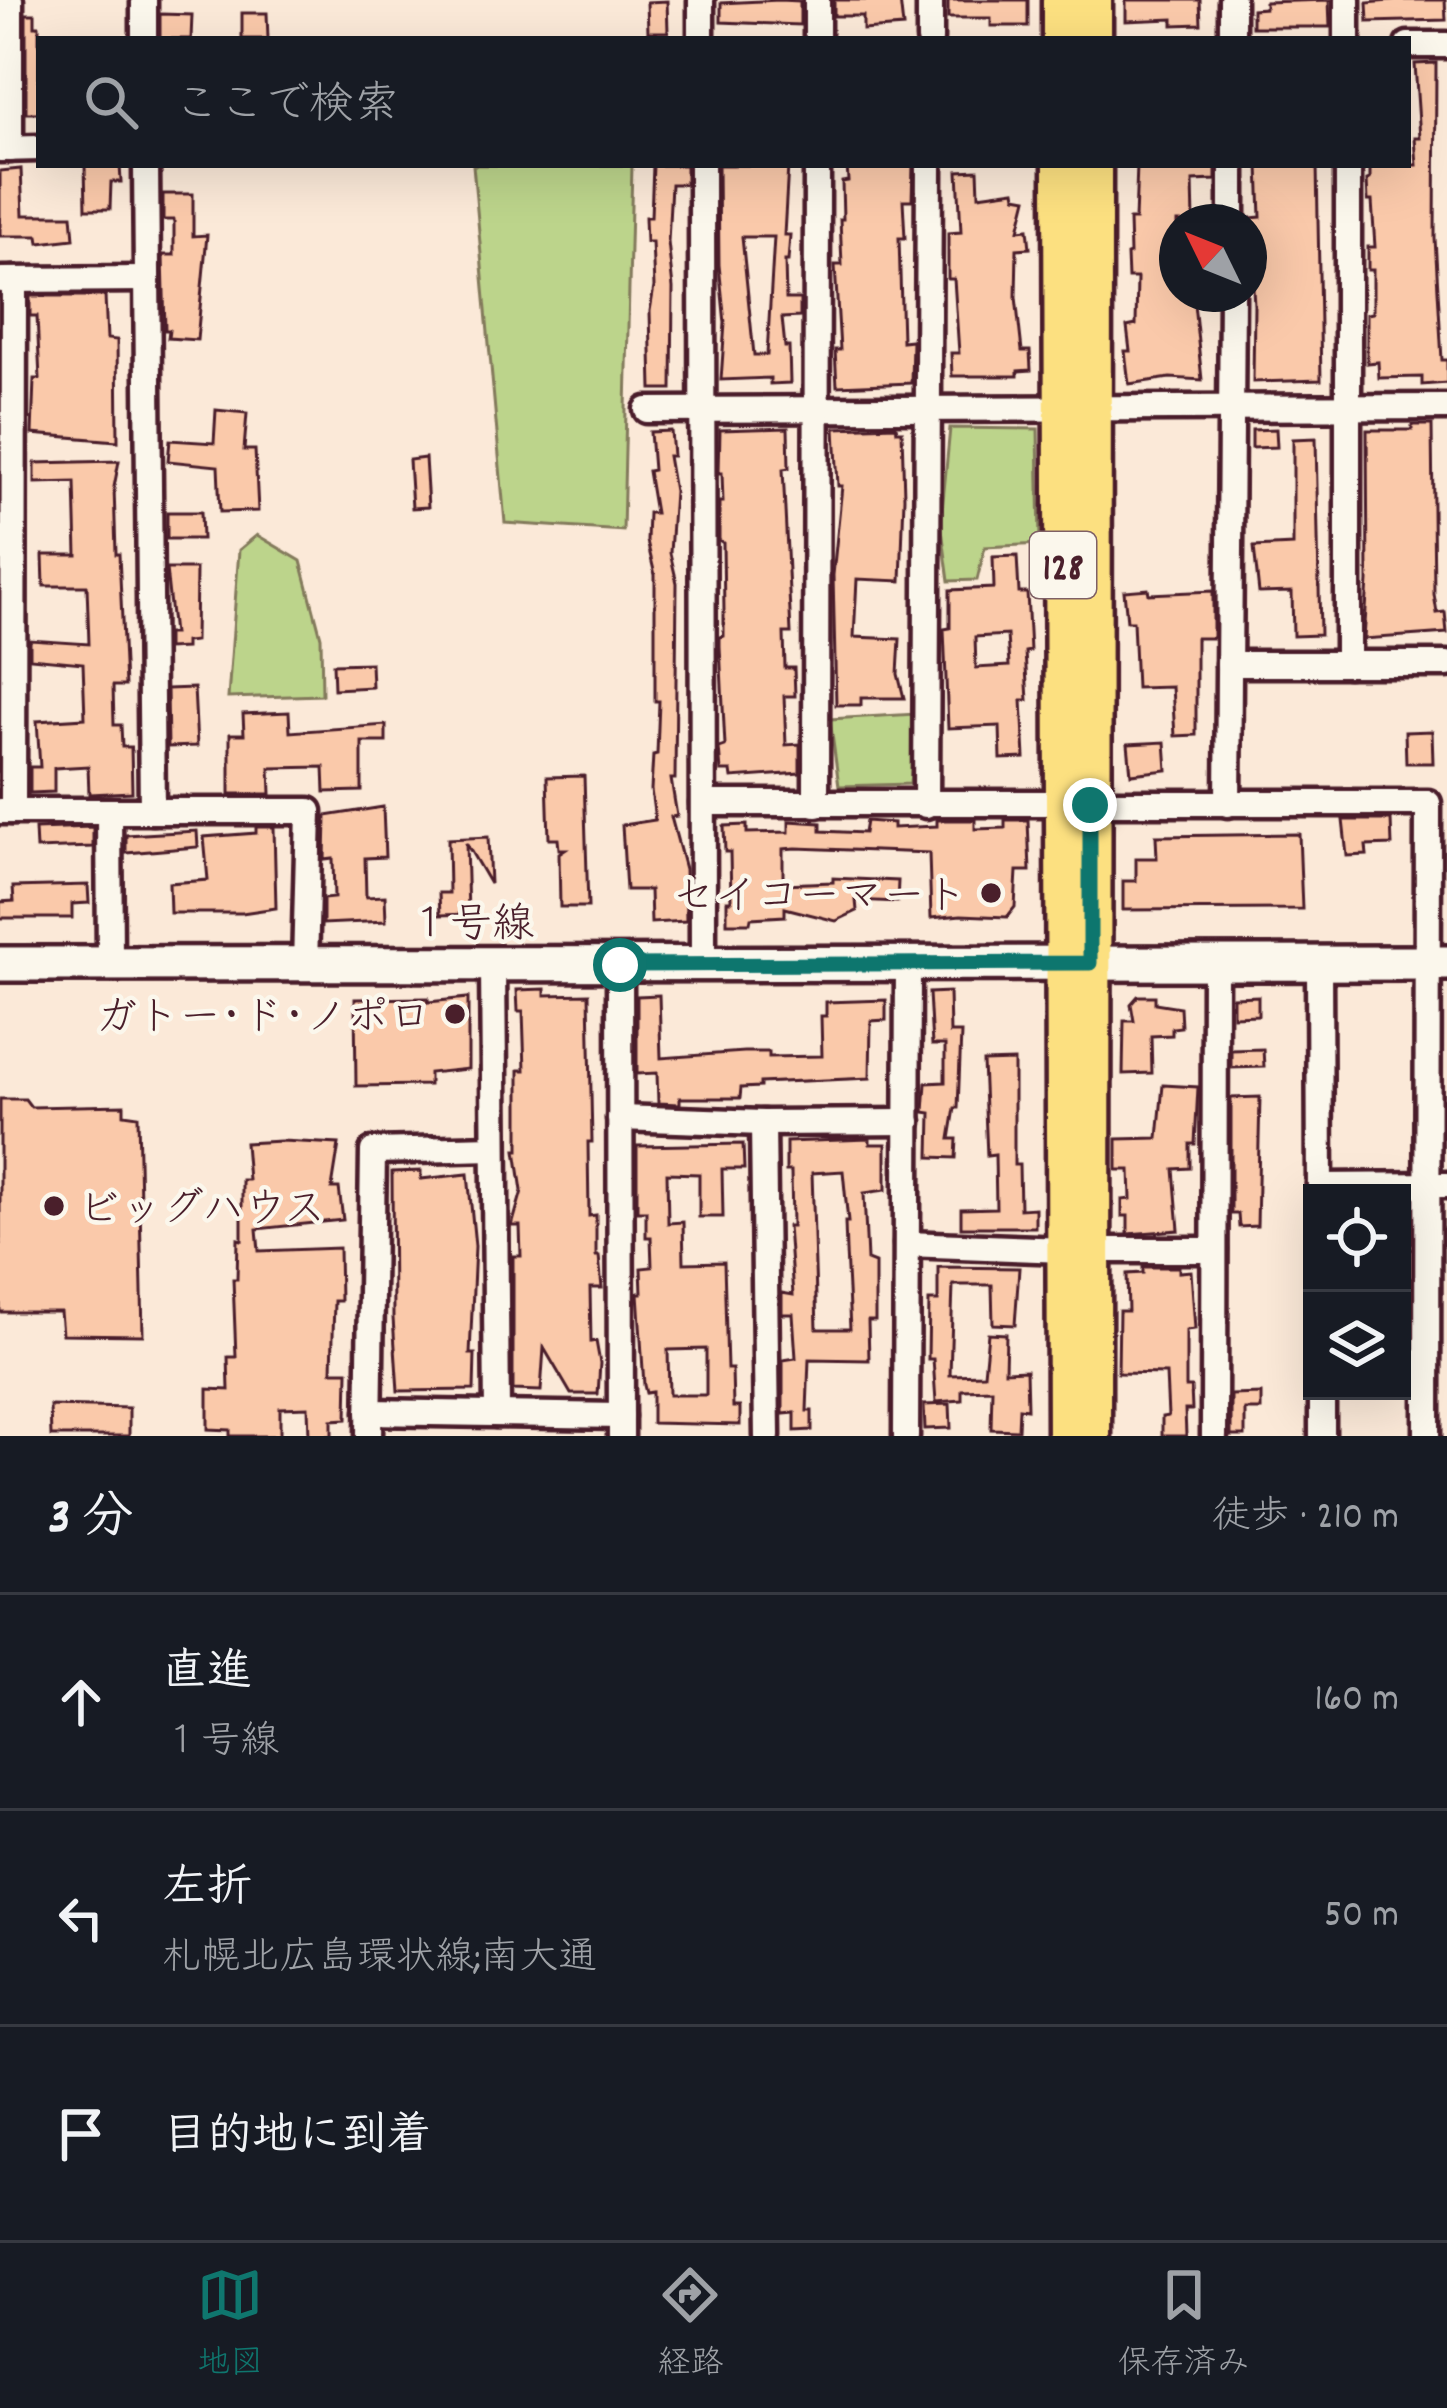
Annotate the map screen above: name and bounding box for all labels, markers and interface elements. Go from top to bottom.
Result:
search box [36,36,1411,168]
icon: search [78,69,144,135]
text: ここで検索 [174,76,399,140]
north arrow [1159,204,1267,312]
road number: 128 [1030,532,1096,598]
route end [1063,778,1117,832]
place label: セイコーマート [672,870,967,930]
marker: セイコーマート [978,880,1004,906]
street label: １号線 [408,898,534,958]
route start [593,938,647,992]
place label: ガトー･ド･ノポロ [95,991,431,1051]
marker: ガトー･ド･ノポロ [442,1001,468,1027]
place label: ビッグハウス [78,1183,326,1243]
map controls [1303,1184,1411,1400]
button: locate [1303,1184,1411,1292]
marker: ビッグハウス [41,1193,67,1219]
button: layers [1303,1292,1411,1400]
text: 3 分 [48,1485,133,1557]
text: 徒歩 · 210 m [1212,1492,1399,1547]
text: 直進 [162,1643,252,1707]
icon: ahead [48,1669,114,1735]
text: 160 m [1314,1674,1399,1729]
text: １号線 [162,1717,279,1772]
text: 左折 [162,1859,252,1923]
icon: left [48,1885,114,1951]
text: 50 m [1324,1890,1399,1945]
text: 札幌北広島環状線;南大通 [162,1933,597,1988]
icon: arrive [48,2101,114,2167]
text: 目的地に到着 [162,2107,432,2171]
tab: 地図 [197,2262,263,2389]
tab: 経路 [657,2262,723,2389]
tab: 保存済み [1118,2262,1250,2389]

